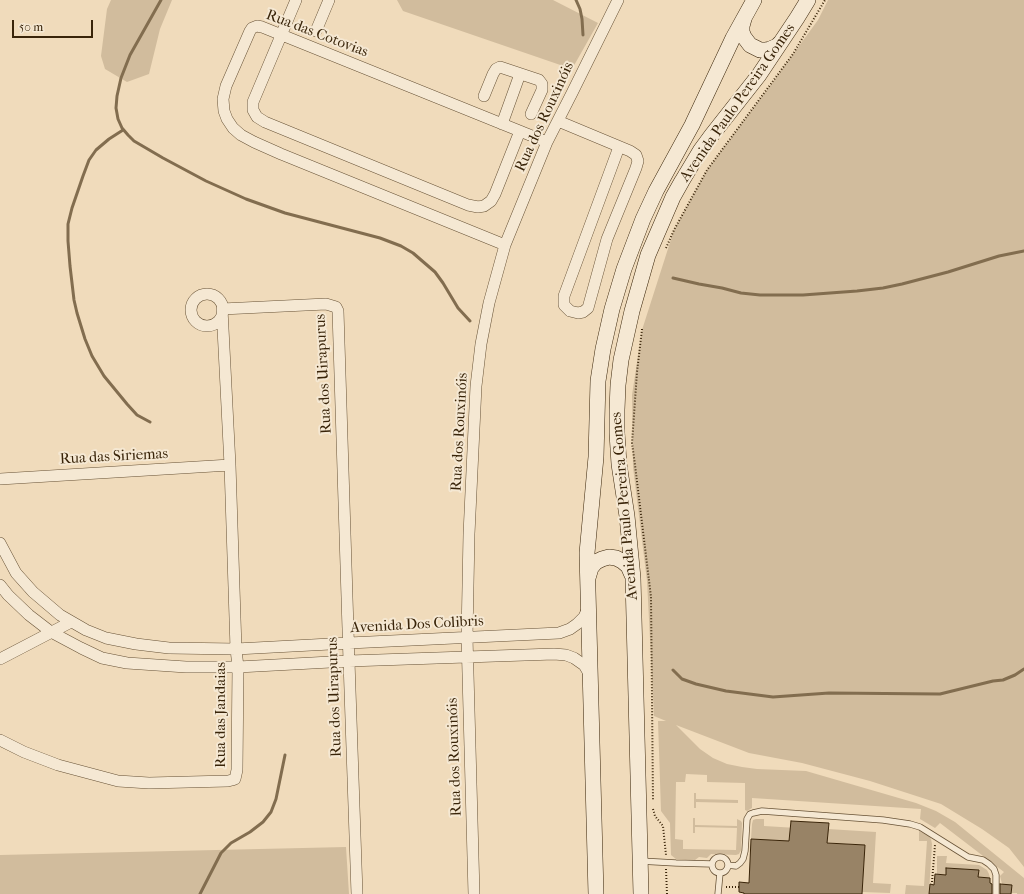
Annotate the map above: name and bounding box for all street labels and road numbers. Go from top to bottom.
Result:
street label: Rua das Cotovias [263,6,371,62]
street label: Avenida Paulo Pereira Gomes [676,20,800,186]
street label: Rua dos Rouxinóis [512,59,578,175]
street label: Rua dos Uirapurus [312,314,336,434]
street label: Rua dos Rouxinóis [448,372,472,492]
street label: Avenida Paulo Pereira Gomes [608,411,642,601]
street label: Rua das Siriemas [59,445,169,469]
street label: Avenida Dos Colibris [350,613,484,637]
street label: Rua dos Uirapurus [324,637,346,757]
street label: Rua das Jandaias [212,662,230,768]
street label: Rua dos Rouxinóis [444,697,466,817]

